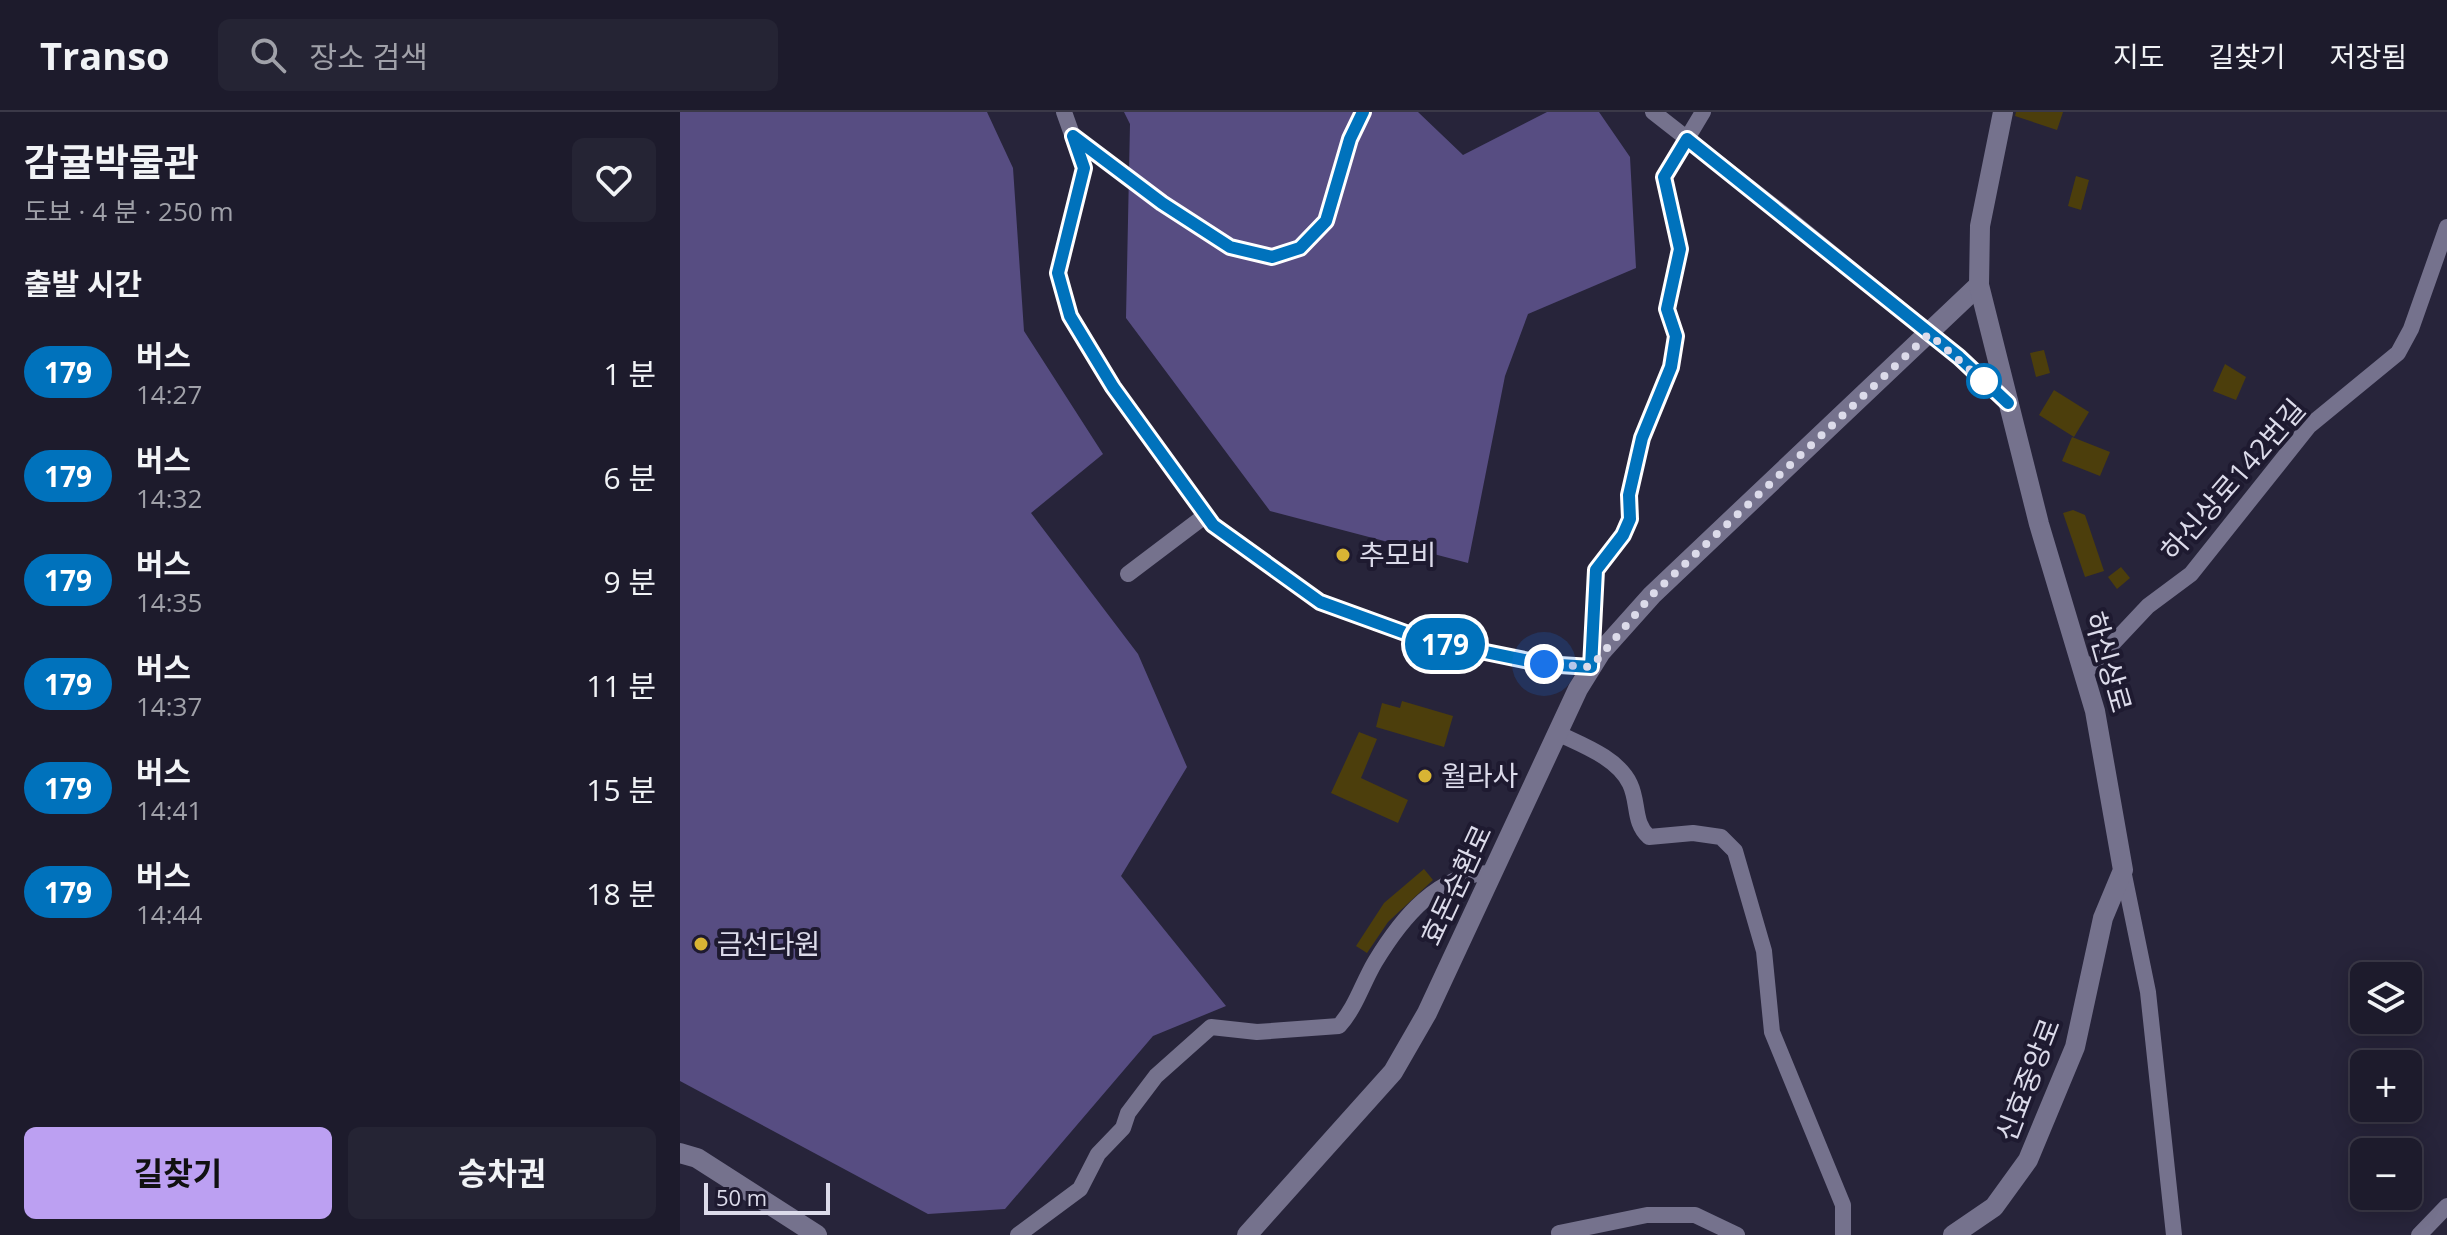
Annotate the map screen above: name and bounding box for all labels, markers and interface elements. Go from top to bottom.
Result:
search box [218,19,778,91]
text: Transo [40,29,170,81]
icon: search [246,33,290,77]
text: 장소 검색 [310,36,428,77]
text: 지도 [2113,37,2164,75]
text: 길찾기 [2208,37,2286,75]
text: 저장됨 [2330,37,2407,75]
text: 감귤박물관 [24,135,199,187]
button: heart [572,138,656,222]
text: 도보 · 4 분 · 250 m [24,193,233,229]
text: 출발 시간 [24,263,142,304]
text: 버스 [136,335,191,376]
text: 179 [44,353,92,391]
text: 1 분 [603,353,656,394]
unlabelled marker [1967,364,2001,398]
text: 14:27 [136,376,202,412]
street label: 하신상로142번길 [2151,390,2313,568]
text: 버스 [136,439,191,480]
text: 179 [44,457,92,495]
text: 6 분 [603,457,656,498]
text: 14:32 [136,480,202,516]
place label: 추모비 [1359,535,1436,573]
text: 버스 [136,543,191,584]
marker: 추모비 [1334,546,1352,564]
text: 179 [44,561,92,599]
text: 9 분 [603,561,656,602]
text: 14:35 [136,584,202,620]
street label: 하신상로 [2076,607,2141,716]
line badge: 179 [1399,618,1491,670]
text: 179 [1421,625,1469,663]
your location [1524,644,1564,684]
text: 버스 [136,647,191,688]
text: 179 [44,665,92,703]
text: 11 분 [586,665,656,706]
text: 14:37 [136,688,202,724]
text: 버스 [136,751,191,792]
place label: 월라사 [1441,756,1518,794]
marker: 월라사 [1416,767,1434,785]
text: 179 [44,769,92,807]
text: 15 분 [586,769,656,810]
text: 14:41 [136,792,202,828]
street label: 효돈순환로 [1411,818,1500,951]
text: 버스 [136,855,191,896]
text: 179 [44,873,92,911]
text: 18 분 [586,873,656,914]
text: 14:44 [136,896,202,932]
place label: 금선다원 [717,924,820,962]
marker: 금선다원 [692,935,710,953]
map controls [2350,962,2422,1210]
button: layers [2350,962,2422,1034]
street label: 신효중앙로 [1986,1013,2068,1147]
button: + [2350,1050,2422,1122]
button: 길찾기 [24,1127,332,1219]
button: 승차권 [348,1127,656,1219]
button: − [2350,1138,2422,1210]
scale bar [704,1179,830,1215]
text: 50 m [716,1182,767,1212]

